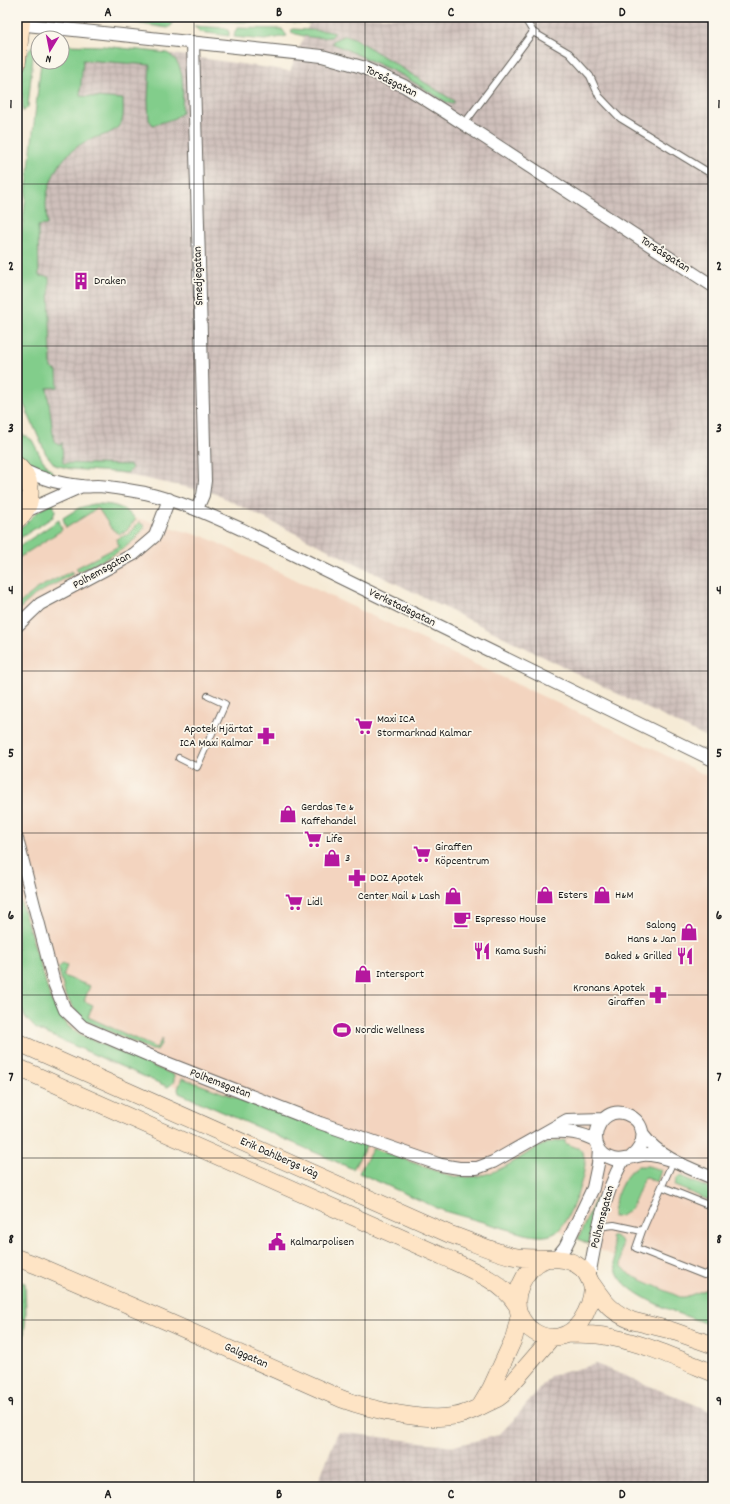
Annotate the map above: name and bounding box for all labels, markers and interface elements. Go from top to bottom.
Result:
text: A [104,4,112,23]
text: B [276,4,282,23]
text: C [448,4,455,23]
text: D [619,4,626,23]
north arrow [30,30,70,70]
text: N [44,49,53,66]
street label: Torsåsgatan [362,62,420,103]
text: 1 [10,96,13,115]
text: 1 [718,96,721,115]
street label: Torsåsgatan [637,233,694,278]
street label: Smedjegatan [189,246,209,306]
text: 2 [8,258,14,277]
text: 2 [716,258,722,277]
building icon: Draken [71,271,91,291]
place label: Draken [94,273,126,290]
text: 3 [8,420,14,439]
text: 3 [716,420,722,439]
street label: Polhemsgatan [70,548,135,594]
text: 4 [8,582,14,601]
text: 4 [716,582,722,601]
street label: Verkstadsgatan [366,584,439,632]
place label: Maxi ICA Stormarknad Kalmar [377,711,472,742]
supermarket icon: Maxi ICA Stormarknad Kalmar [354,716,374,736]
place label: Apotek Hjärtat ICA Maxi Kalmar [180,721,254,752]
pharmacy icon: Apotek Hjärtat ICA Maxi Kalmar [256,726,276,746]
text: 5 [8,745,14,764]
text: 5 [716,745,722,764]
place label: Gerdas Te & Kaffehandel [301,799,356,830]
shop icon: Gerdas Te & Kaffehandel [278,804,298,824]
supermarket icon: Life [303,829,323,849]
place label: Life [326,831,343,848]
place label: Giraffen Köpcentrum [435,839,489,870]
supermarket icon: Giraffen Köpcentrum [412,844,432,864]
shop icon: 3 [322,848,342,868]
place label: 3 [345,850,350,867]
pharmacy icon: DOZ Apotek [347,868,367,888]
place label: DOZ Apotek [370,870,423,887]
shop icon: Esters [535,885,555,905]
shop icon: H&M [592,885,612,905]
shop icon: Center Nail & Lash [443,886,463,906]
place label: Esters [558,887,588,904]
place label: H&M [615,887,633,904]
place label: Center Nail & Lash [358,888,440,905]
supermarket icon: Lidl [284,892,304,912]
place label: Lidl [307,894,323,911]
text: 6 [8,907,15,926]
text: 6 [716,907,723,926]
cafe icon: Espresso House [452,909,472,929]
place label: Espresso House [475,911,546,928]
place label: Salong Hans & Jan [627,917,676,948]
shop icon: Salong Hans & Jan [679,922,699,942]
restaurant icon: Kama Sushi [472,941,492,961]
place label: Kama Sushi [495,943,546,960]
restaurant icon: Baked & Grilled [675,946,695,966]
place label: Baked & Grilled [605,948,672,965]
shop icon: Intersport [353,964,373,984]
place label: Intersport [376,966,425,983]
place label: Kronans Apotek Giraffen [573,980,645,1011]
pharmacy icon: Kronans Apotek Giraffen [648,985,668,1005]
sports icon: Nordic Wellness [332,1020,352,1040]
place label: Nordic Wellness [355,1022,425,1039]
street label: Polhemsgatan [187,1065,253,1104]
text: 7 [9,1069,14,1088]
text: 7 [717,1069,722,1088]
street label: Erik Dahlbergs väg [237,1133,321,1183]
street label: Polhemsgatan [586,1183,620,1250]
text: 8 [8,1231,14,1250]
text: 8 [716,1231,722,1250]
public building icon: Kalmarpolisen [267,1232,287,1252]
place label: Kalmarpolisen [290,1234,355,1251]
street label: Galggatan [221,1339,271,1373]
text: 9 [8,1393,14,1412]
text: 9 [716,1393,722,1412]
text: A [104,1486,112,1504]
text: B [276,1486,282,1504]
text: C [448,1486,455,1504]
text: D [619,1486,626,1504]

